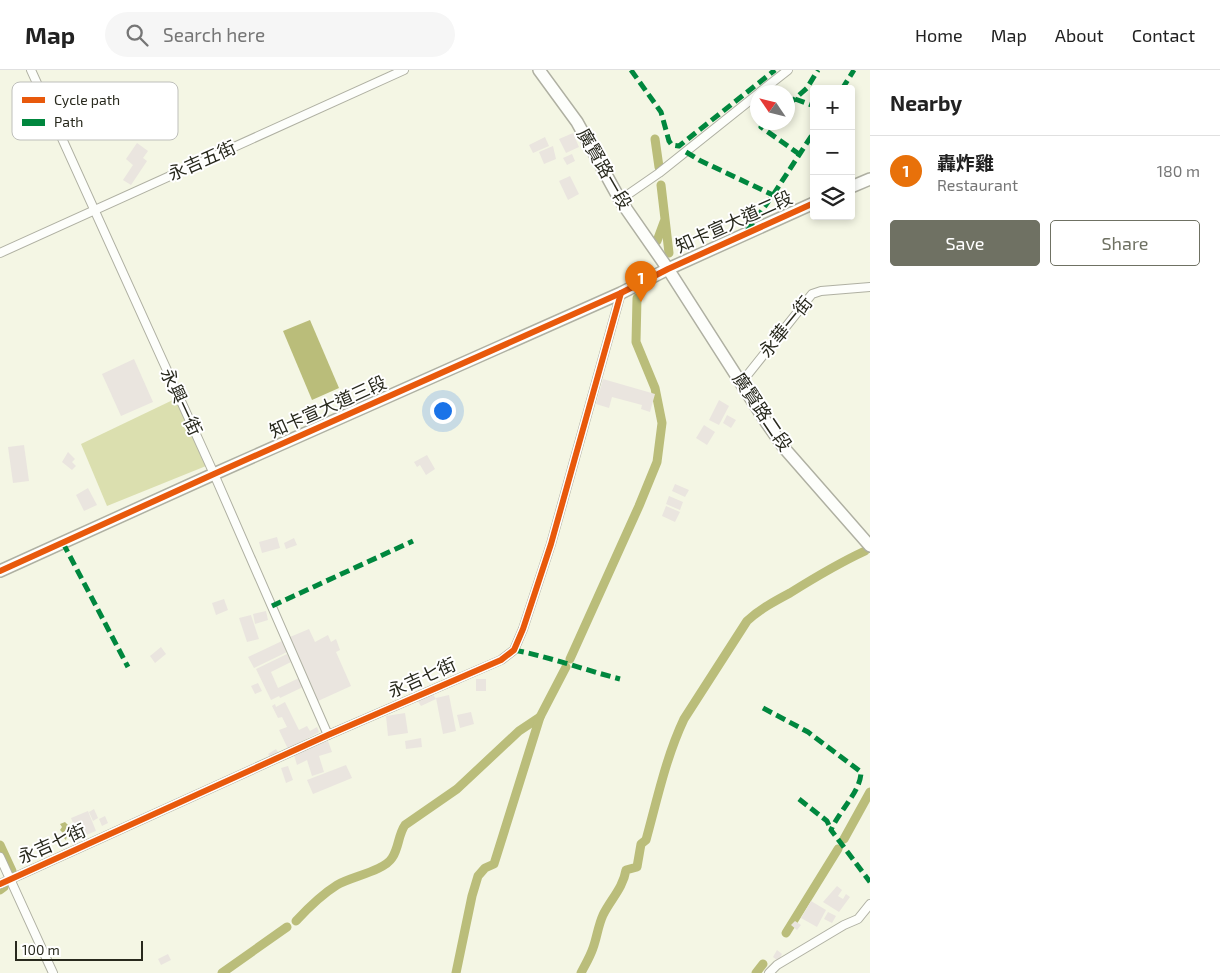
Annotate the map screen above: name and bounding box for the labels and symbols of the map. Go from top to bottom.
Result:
legend [12,82,178,140]
north arrow [750,85,795,130]
text: Cycle path [54,91,120,108]
text: Path [54,113,83,130]
street label: 廣賢路一段 [573,124,637,213]
street label: 永吉五街 [164,135,239,185]
street label: 知卡宣大道二段 [672,185,796,257]
pin: 1 [625,261,657,302]
street label: 永華一街 [754,291,816,361]
street label: 永興一街 [157,364,207,439]
street label: 廣賢路二段 [729,368,797,455]
street label: 知卡宣大道三段 [266,370,390,442]
your location [430,398,456,424]
street label: 永吉七街 [384,652,459,702]
street label: 永吉七街 [14,818,89,868]
scale bar [15,938,142,961]

